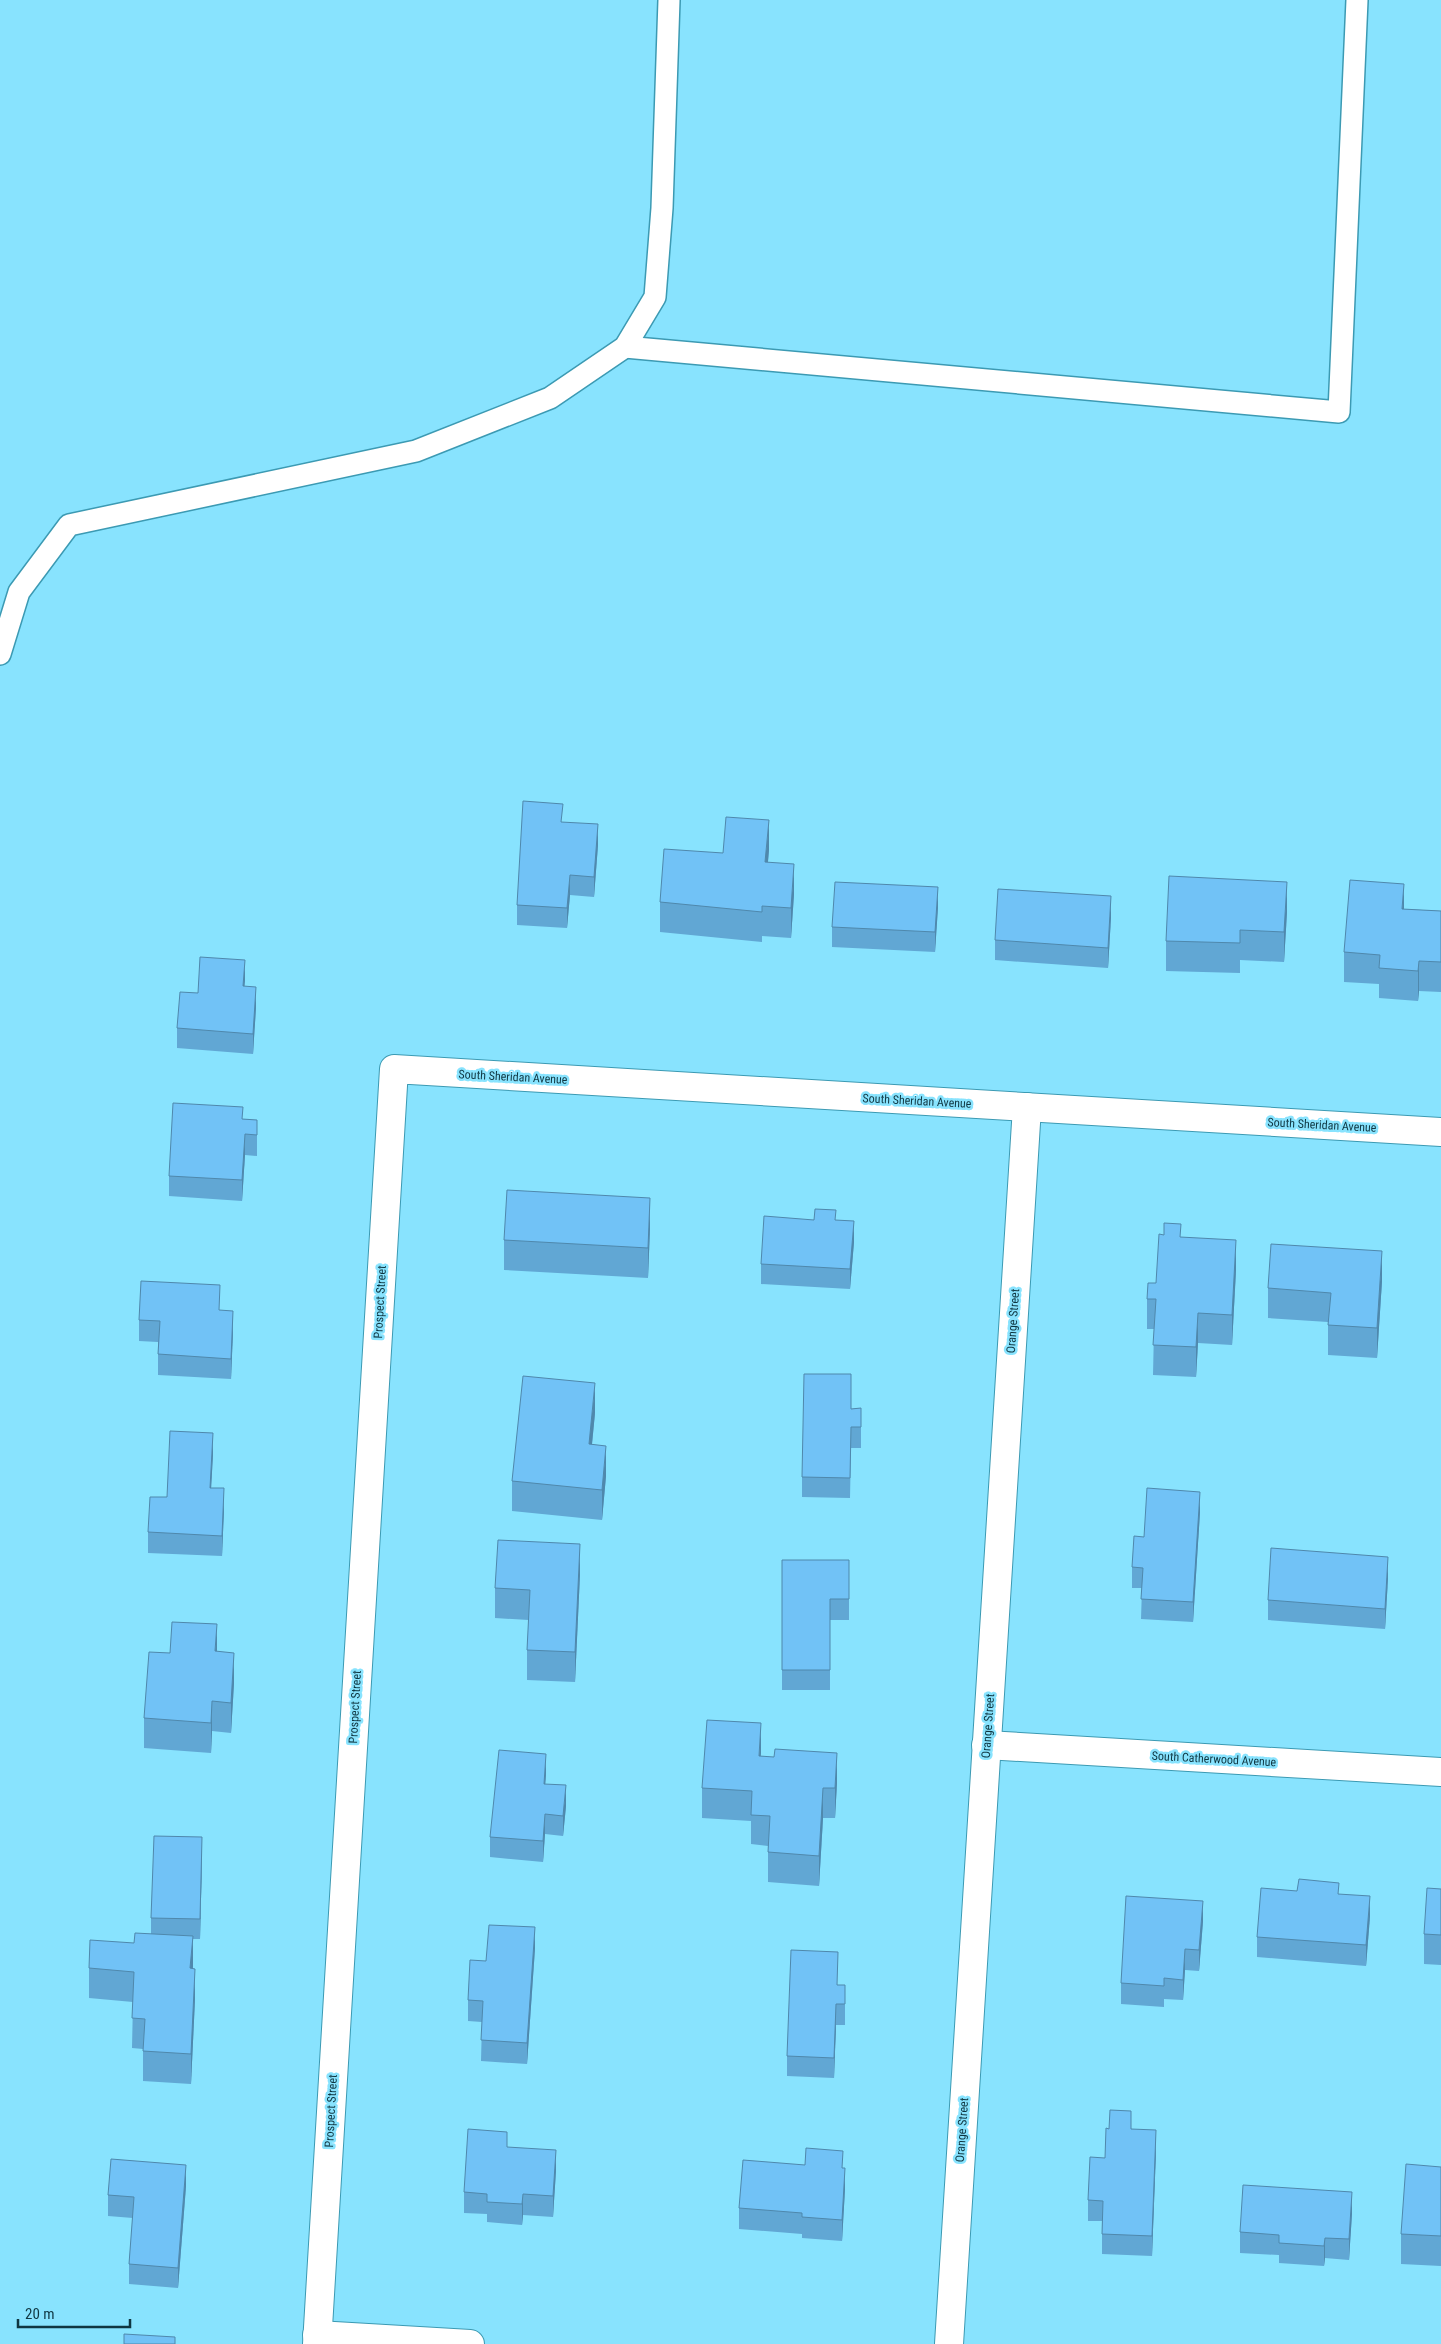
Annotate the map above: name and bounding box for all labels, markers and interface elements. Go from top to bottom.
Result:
street label: South Sheridan Avenue [458,1067,568,1087]
street label: South Sheridan Avenue [862,1091,972,1111]
street label: South Sheridan Avenue [1267,1115,1377,1135]
street label: Prospect Street [371,1265,389,1339]
street label: Orange Street [1004,1288,1022,1354]
street label: Prospect Street [346,1670,364,1744]
street label: Orange Street [979,1693,997,1759]
street label: South Catherwood Avenue [1151,1749,1277,1769]
street label: Prospect Street [322,2074,340,2148]
street label: Orange Street [953,2097,971,2163]
scale bar [18,2296,130,2328]
text: 20 m [25,2305,55,2323]

